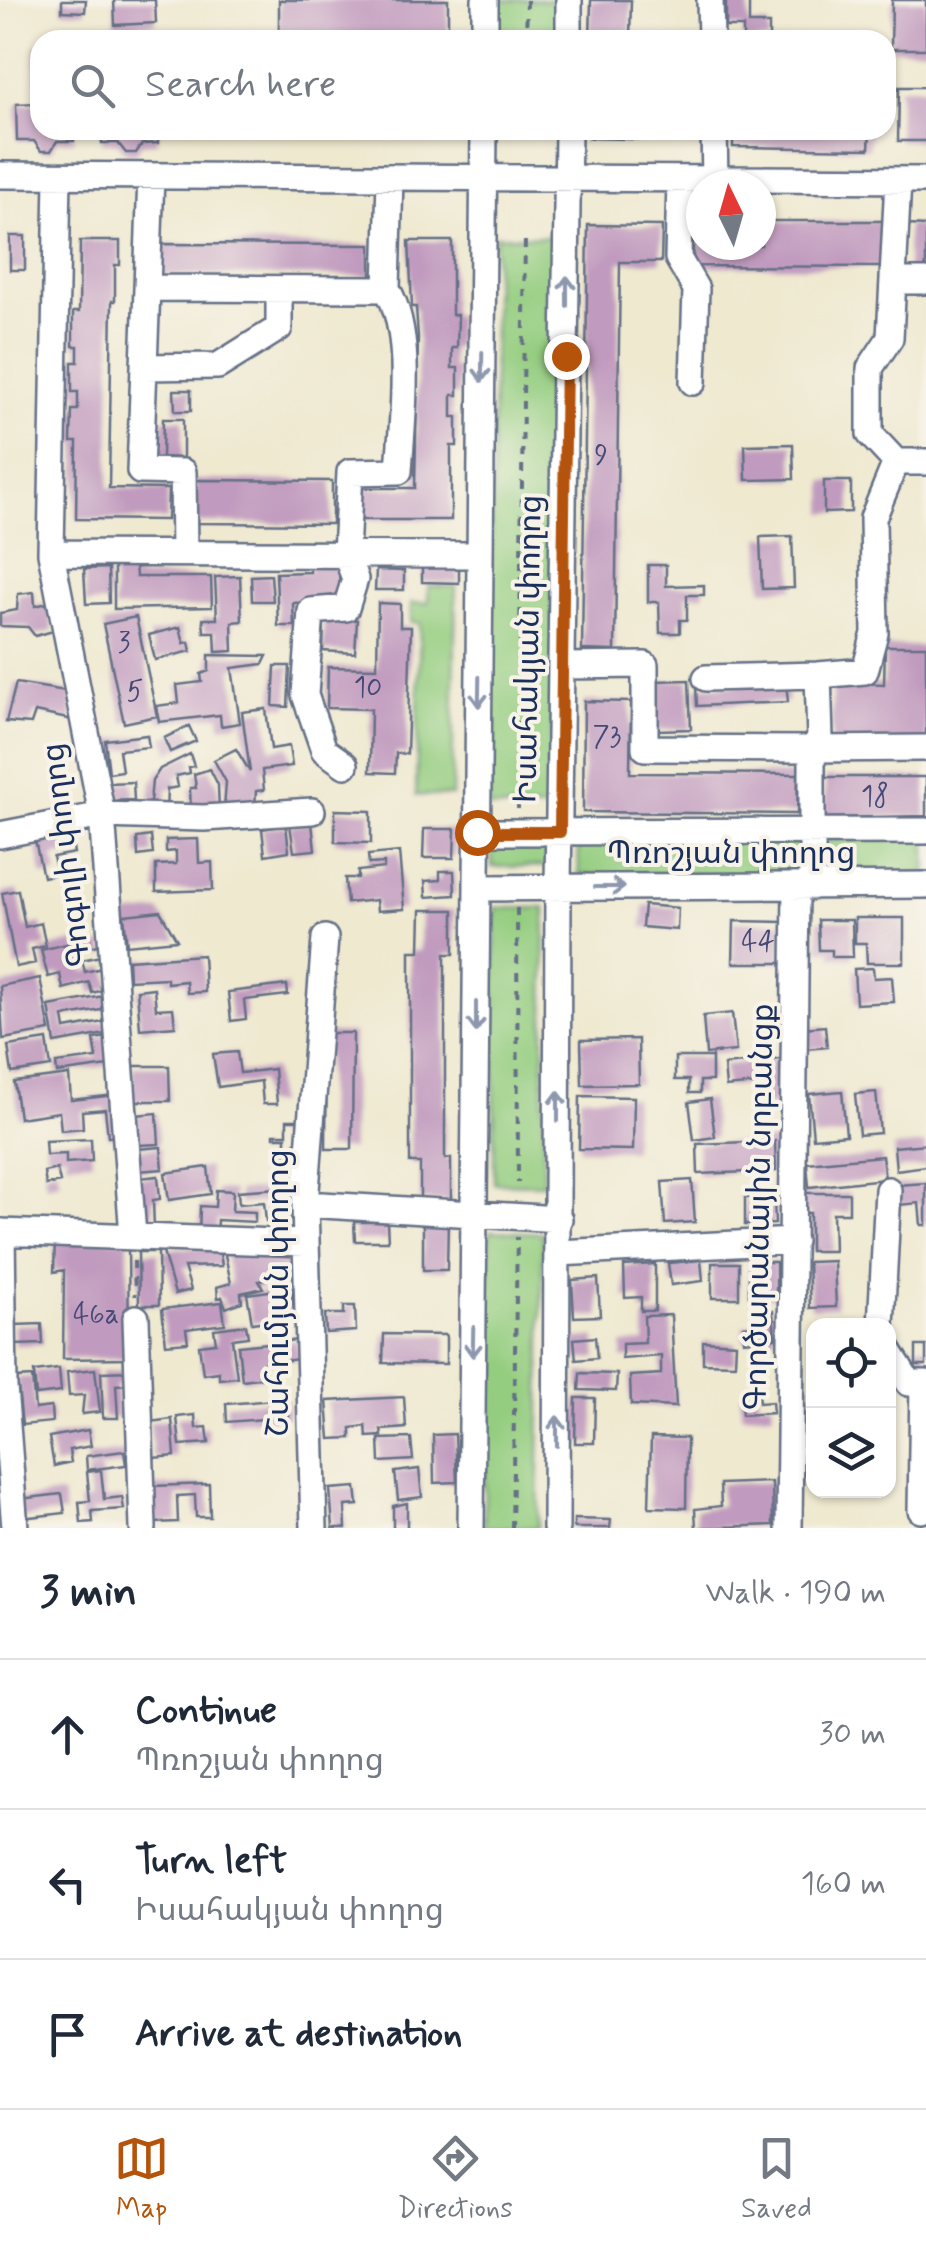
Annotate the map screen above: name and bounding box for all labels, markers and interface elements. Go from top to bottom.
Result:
search box [30,30,896,140]
icon: search [65,58,120,113]
text: Search here [145,61,336,110]
north arrow [686,170,776,260]
one-way arrow [558,275,576,308]
route end [544,334,590,380]
one-way arrow [472,350,492,383]
house number: 9 [594,438,608,475]
street label: Իսահակյան փողոց [505,494,553,804]
house number: 3 [118,625,131,662]
house number: 10 [354,670,382,707]
house number: 5 [127,674,143,711]
one-way arrow [470,676,488,708]
house number: 73 [593,719,622,756]
street label: Գոգոլի փողոց [32,741,102,969]
house number: 18 [861,779,889,816]
route start [455,810,501,856]
street label: Պռոշյան փողոց [607,833,855,875]
one-way arrow [593,878,625,897]
house number: 44 [741,924,775,961]
one-way arrow [466,1000,486,1033]
street label: Գործարանային նրբանցք [735,1003,785,1411]
one-way arrow [548,1090,568,1122]
street label: Շահումյան փողոց [258,1149,300,1437]
house number: 46a [73,1297,119,1334]
map controls [806,1318,896,1498]
button: locate [806,1318,896,1408]
one-way arrow [464,1326,482,1358]
button: layers [806,1408,896,1498]
one-way arrow [548,1415,566,1448]
text: 3 min [40,1566,137,1621]
text: Walk · 190 m [706,1572,886,1614]
text: Continue [135,1687,277,1736]
icon: ahead [40,1707,95,1762]
text: 30 m [819,1713,886,1755]
text: Պռոշյան փողոց [135,1740,384,1782]
text: Turn left [135,1837,287,1886]
icon: left [40,1857,95,1912]
text: 160 m [801,1863,886,1905]
text: Իսահակյան փողոց [135,1890,444,1932]
icon: arrive [40,2007,95,2062]
text: Arrive at destination [135,2010,462,2059]
tab: Map [114,2131,169,2228]
tab: Directions [398,2131,513,2228]
tab: Saved [741,2131,812,2228]

